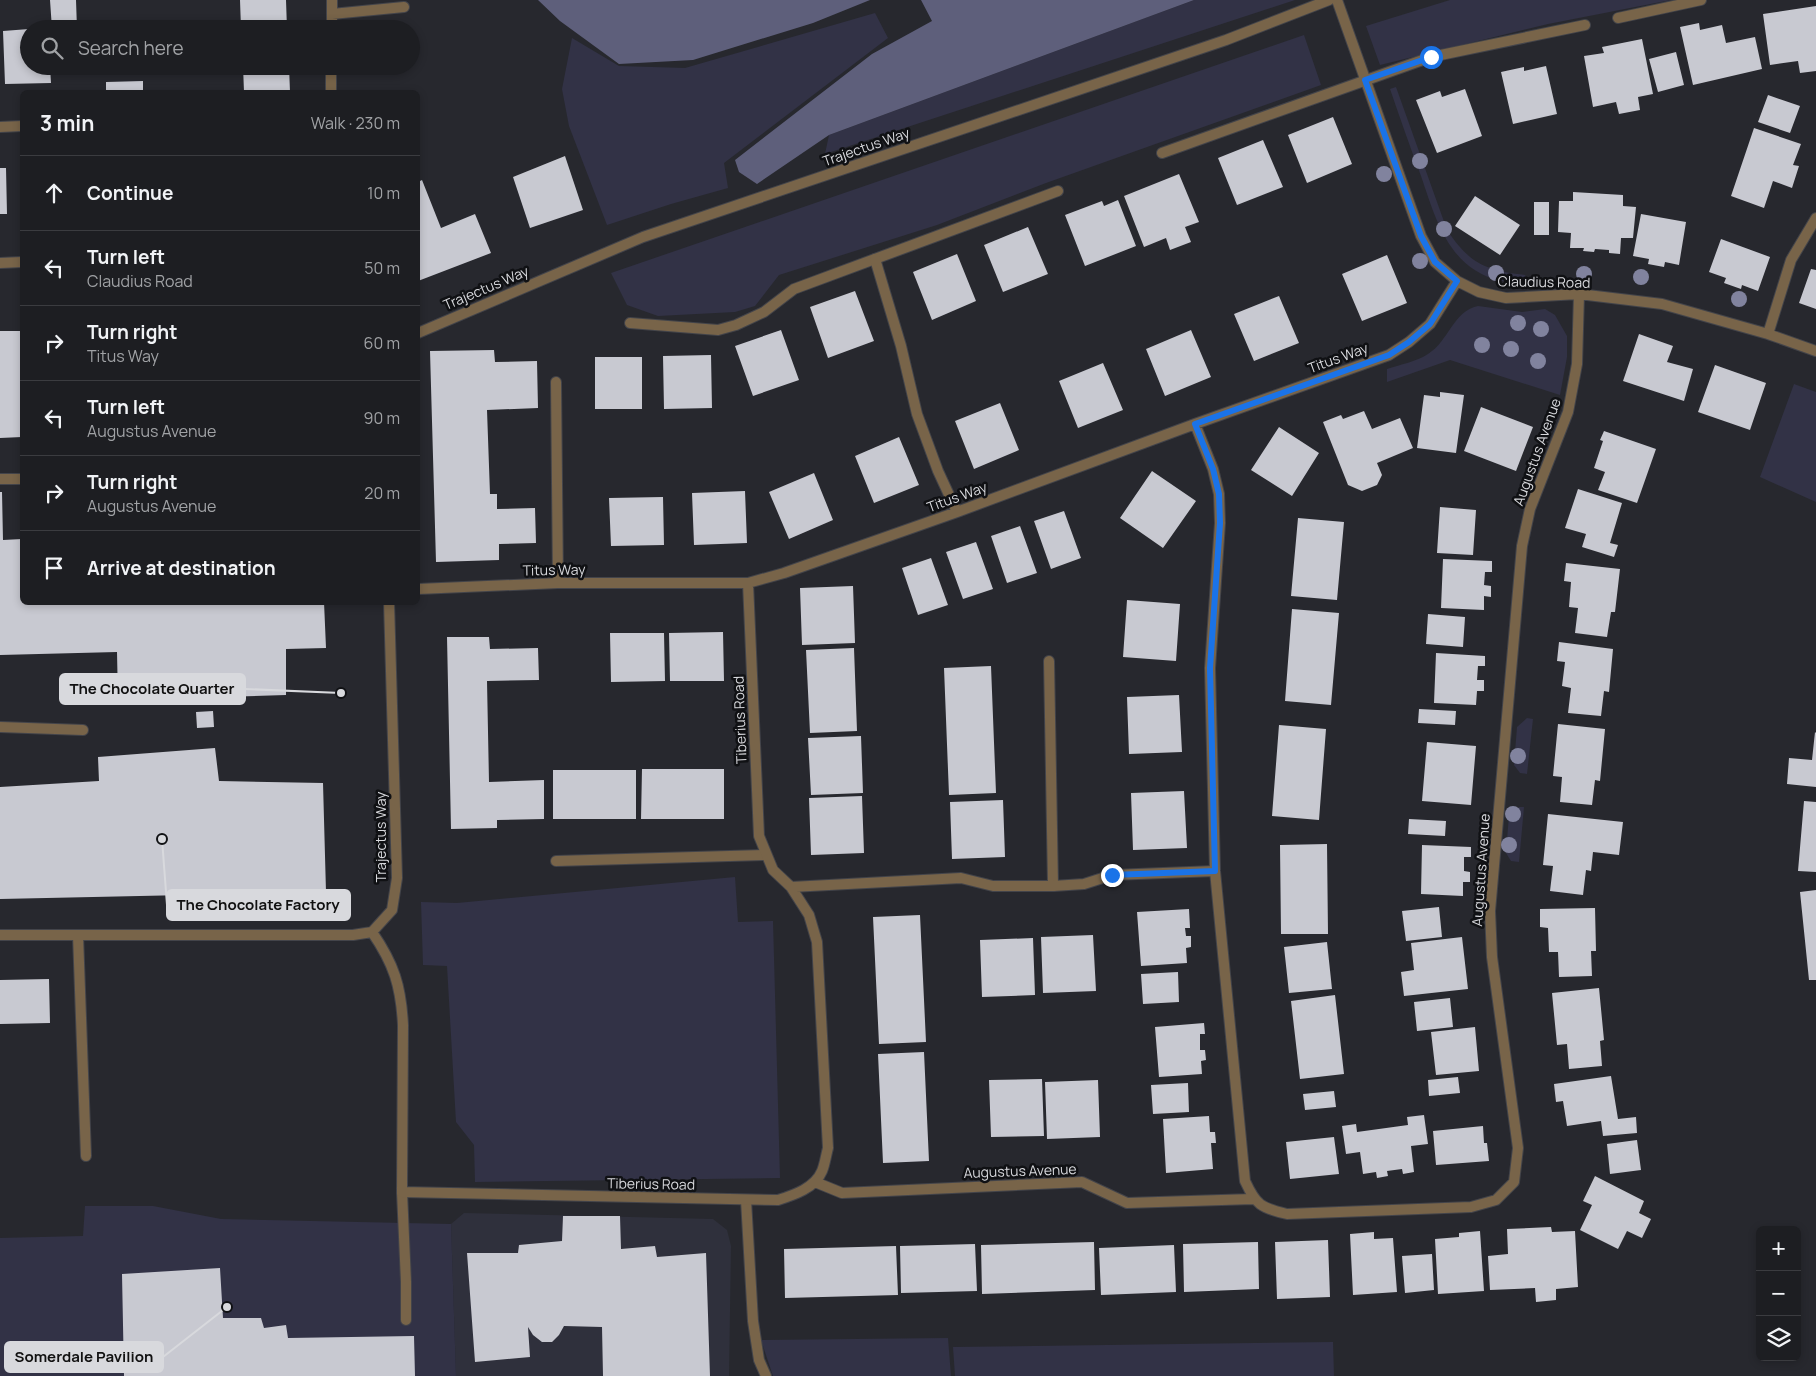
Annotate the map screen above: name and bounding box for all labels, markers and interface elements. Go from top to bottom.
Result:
search box [20,20,420,75]
icon: search [38,34,66,62]
text: Search here [78,35,184,61]
route start [1420,46,1443,69]
text: 3 min [40,109,94,137]
text: Walk · 230 m [311,112,400,134]
street label: Trajectus Way [820,123,912,170]
icon: ahead [40,179,68,207]
text: Continue [87,180,173,206]
text: 10 m [367,182,400,204]
text: Turn left [87,244,165,270]
icon: left [40,254,68,282]
text: 50 m [364,257,400,279]
street label: Trajectus Way [440,261,532,314]
text: Claudius Road [87,270,193,292]
street label: Claudius Road [1498,271,1590,292]
text: Turn right [87,319,177,345]
icon: right [40,329,68,357]
text: 60 m [364,332,400,354]
street label: Titus Way [1305,338,1371,377]
text: Titus Way [87,345,159,367]
text: Turn left [87,394,165,420]
street label: Augustus Avenue [1508,395,1565,508]
icon: left [40,404,68,432]
text: 90 m [364,407,400,429]
text: Augustus Avenue [87,420,216,442]
text: Turn right [87,469,177,495]
street label: Titus Way [924,477,990,516]
icon: right [40,479,68,507]
text: 20 m [364,482,400,504]
text: Augustus Avenue [87,495,216,517]
icon: arrive [40,554,68,582]
text: Arrive at destination [87,555,276,581]
street label: Titus Way [522,559,586,580]
callout: The Chocolate Quarter [60,674,245,704]
street label: Tiberius Road [728,676,751,764]
text: The Chocolate Quarter [69,678,235,699]
street label: Trajectus Way [371,791,390,882]
street label: Augustus Avenue [1467,813,1494,927]
route end [1101,864,1124,887]
callout: The Chocolate Factory [167,890,350,920]
text: The Chocolate Factory [176,894,340,915]
street label: Augustus Avenue [963,1159,1077,1182]
street label: Tiberius Road [607,1173,695,1194]
map controls [1756,1226,1801,1361]
button: + [1756,1226,1801,1271]
button: − [1756,1271,1801,1316]
button: layers [1756,1316,1801,1361]
callout: Somerdale Pavilion [5,1342,163,1372]
text: Somerdale Pavilion [15,1346,153,1367]

